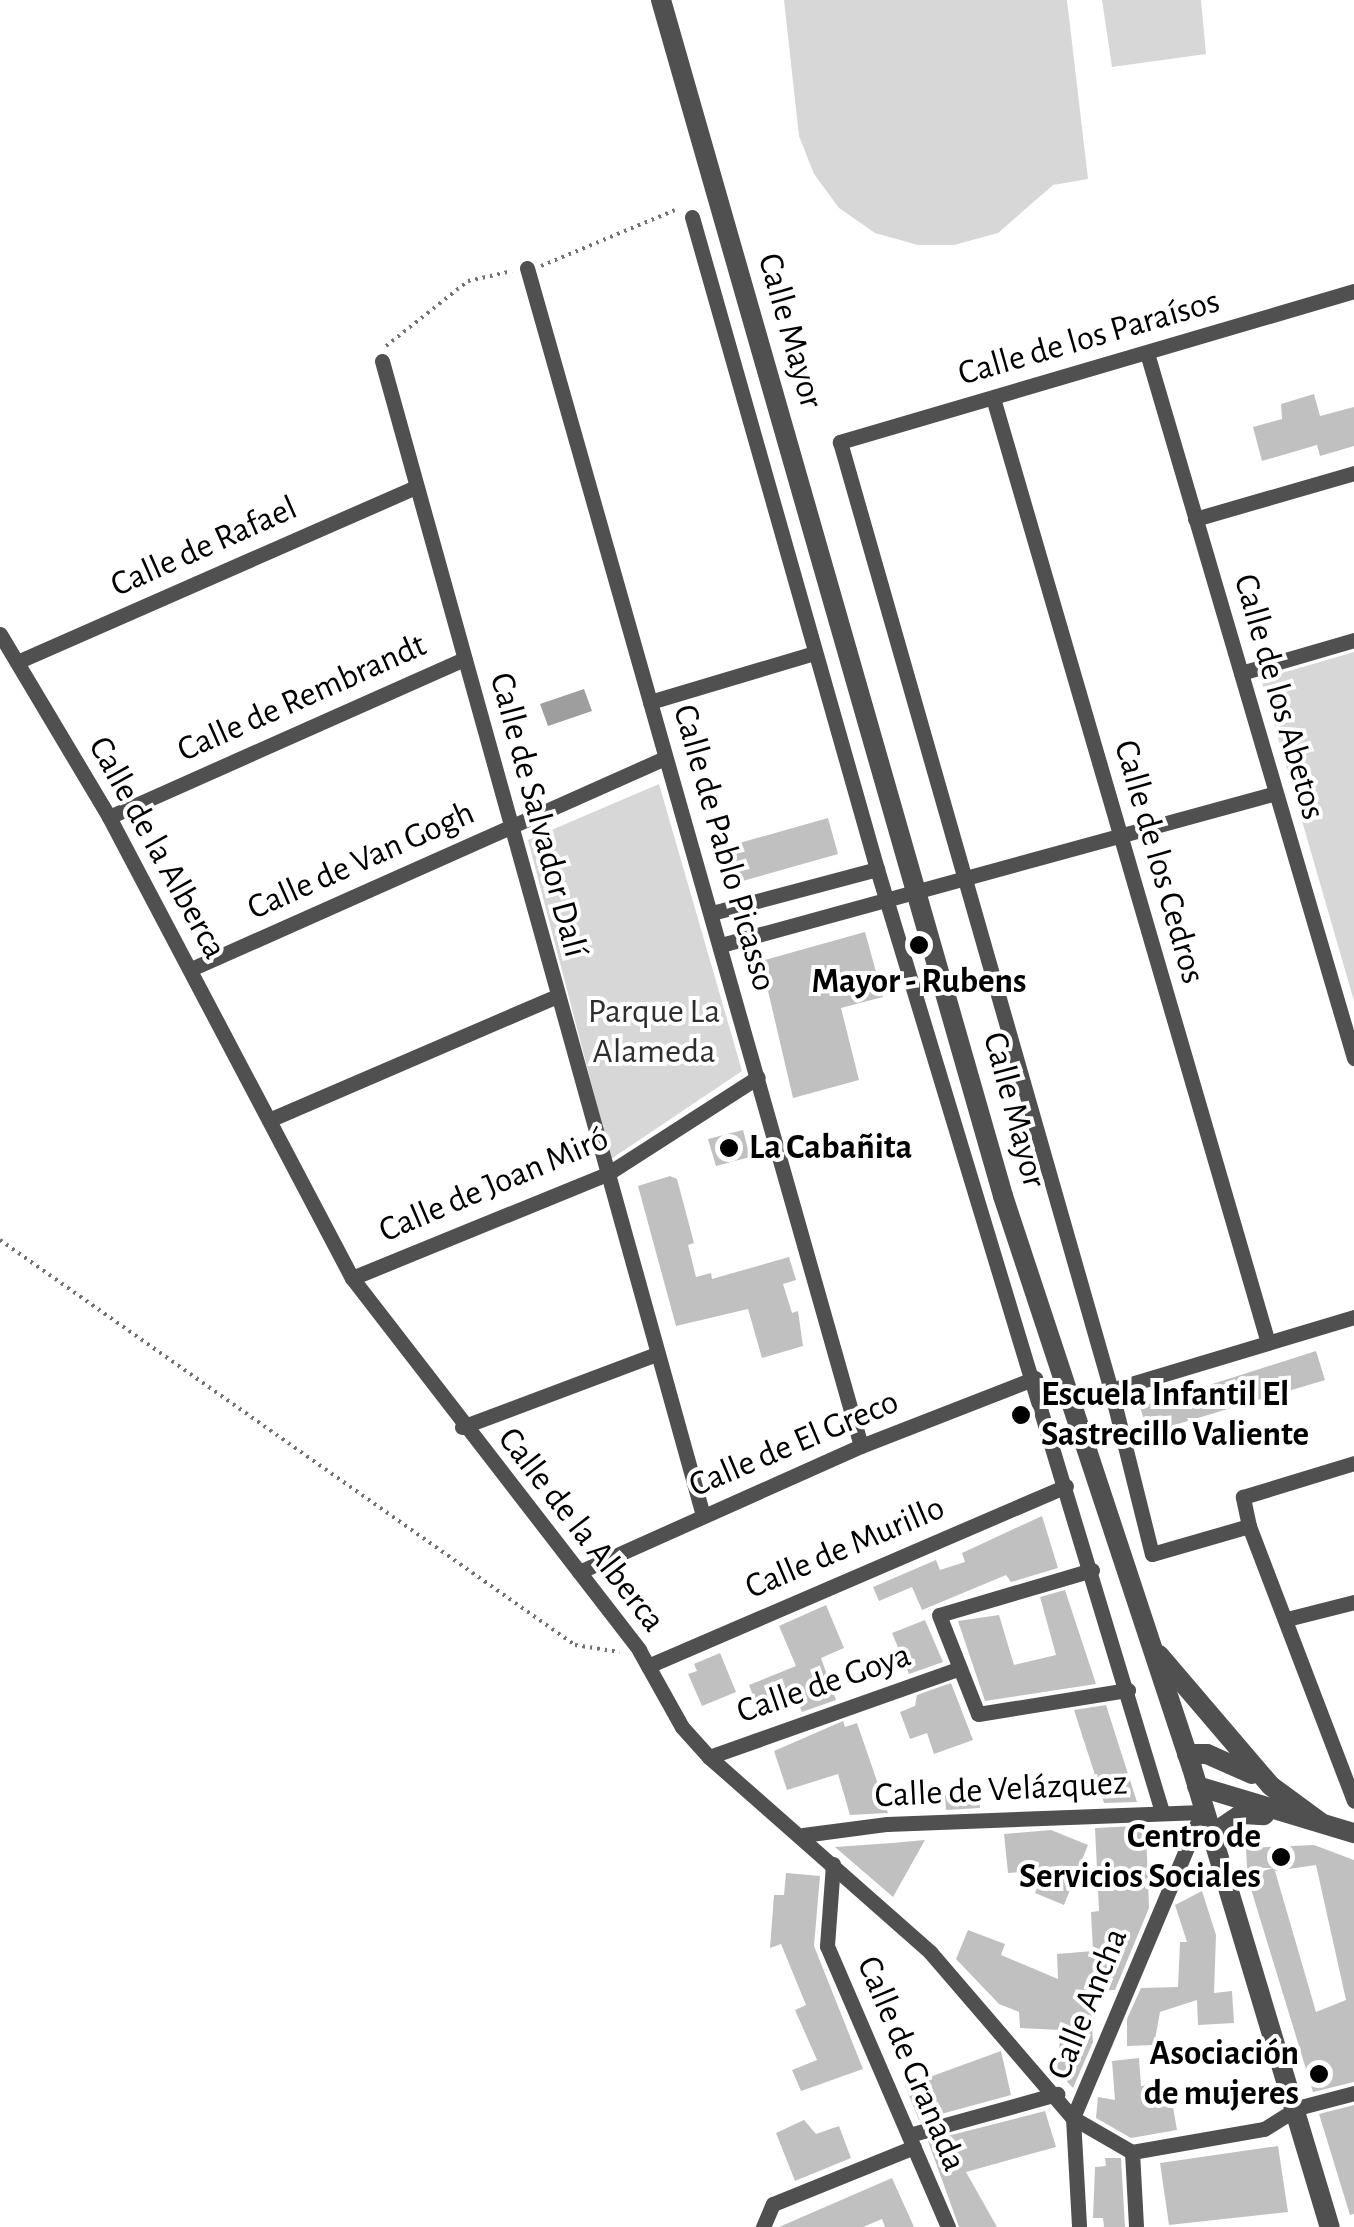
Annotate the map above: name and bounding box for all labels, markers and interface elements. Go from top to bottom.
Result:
street label: Calle Mayor [748,249,832,413]
street label: Calle de los Paraísos [953,281,1225,395]
street label: Calle de Rafael [104,487,304,607]
street label: Calle de los Abetos [1224,569,1334,825]
street label: Calle de Rembrandt [171,624,433,772]
street label: Calle de Salvador Dalí [480,668,596,962]
street label: Calle de Pablo Picasso [663,700,785,996]
street label: Calle de la Alberca [79,729,235,967]
street label: Calle de los Cedros [1104,735,1214,989]
street label: Calle de Van Gogh [241,792,481,930]
marker: Mayor - Rubens [908,934,930,956]
place label: Mayor - Rubens [812,961,1026,1003]
park label: Parque La Alameda [588,991,720,1073]
street label: Calle Mayor [973,1028,1055,1192]
street label: Calle de Joan Miró [373,1118,615,1252]
place label: La Cabañita [749,1127,912,1169]
marker: La Cabañita [718,1137,740,1159]
place label: Escuela Infantil El Sastrecillo Valiente [1041,1374,1309,1456]
street label: Calle de El Greco [683,1381,905,1507]
marker: Escuela Infantil El Sastrecillo Valiente [1010,1404,1032,1426]
street label: Calle de la Alberca [488,1419,674,1641]
street label: Calle de Murillo [739,1487,951,1609]
street label: Calle de Goya [732,1635,916,1733]
street label: Calle de Velázquez [874,1762,1128,1818]
place label: Centro de Servicios Sociales [1019,1816,1261,1898]
marker: Centro de Servicios Sociales [1270,1846,1292,1868]
street label: Calle Ancha [1039,1922,1137,2086]
street label: Calle de Granada [847,1950,975,2178]
place label: Asociación de mujeres [1144,2033,1299,2115]
marker: Asociación de mujeres [1308,2063,1330,2085]

